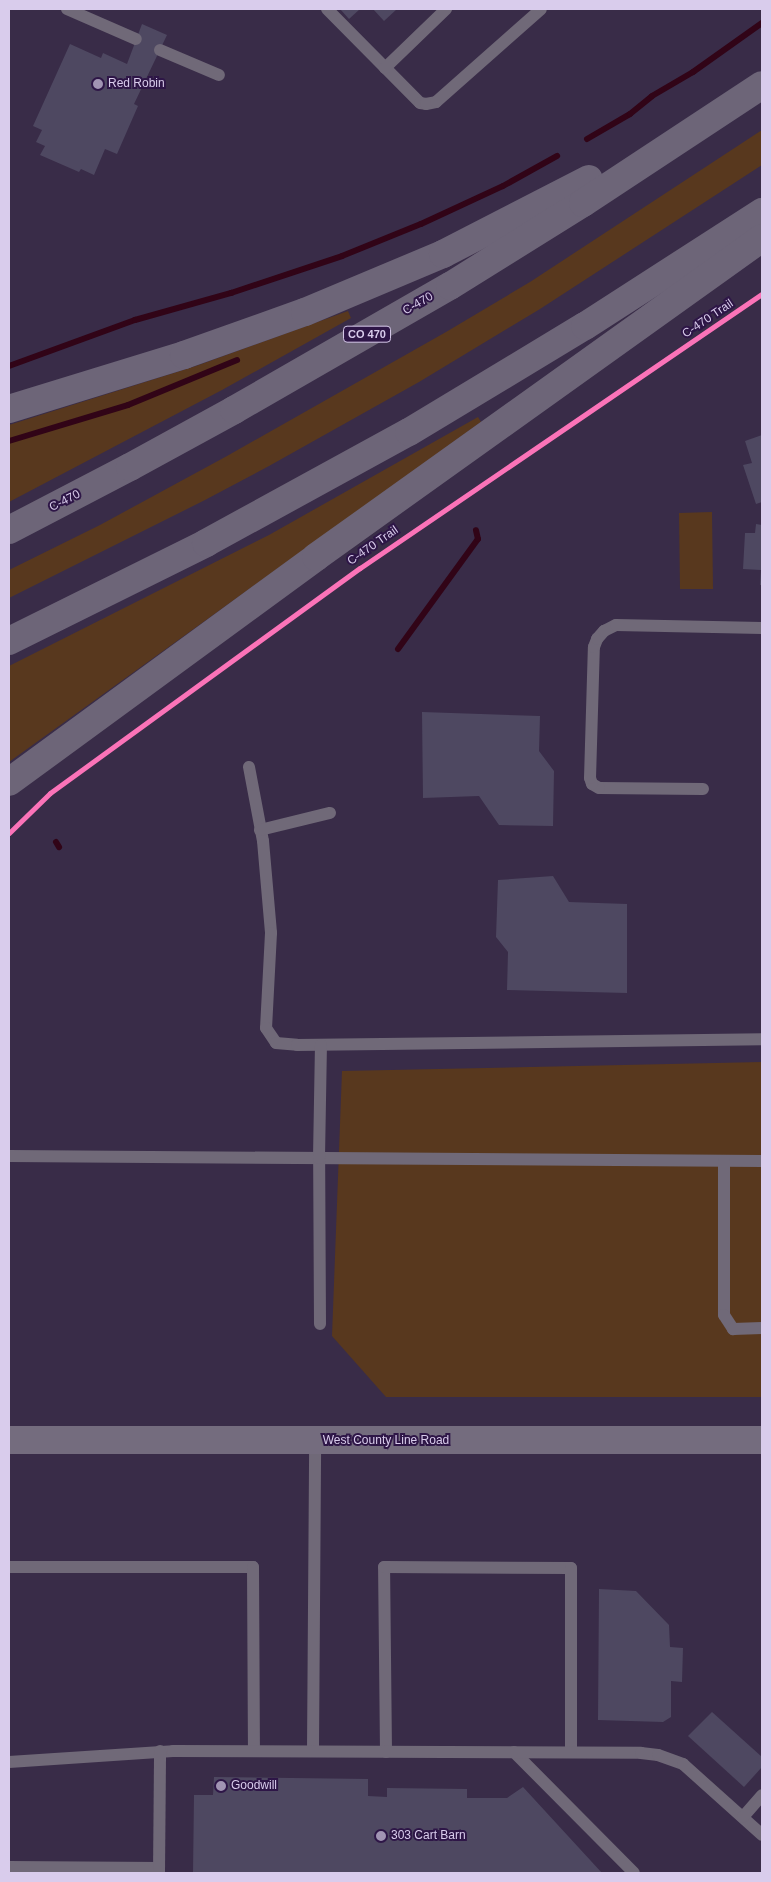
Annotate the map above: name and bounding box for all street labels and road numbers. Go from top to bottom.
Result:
street label: C-470 [400,290,436,318]
street label: C-470 Trail [680,297,736,341]
road number: CO 470 [342,326,392,342]
street label: C-470 [47,487,83,515]
street label: C-470 Trail [345,523,401,569]
street label: West County Line Road [323,1434,449,1448]

